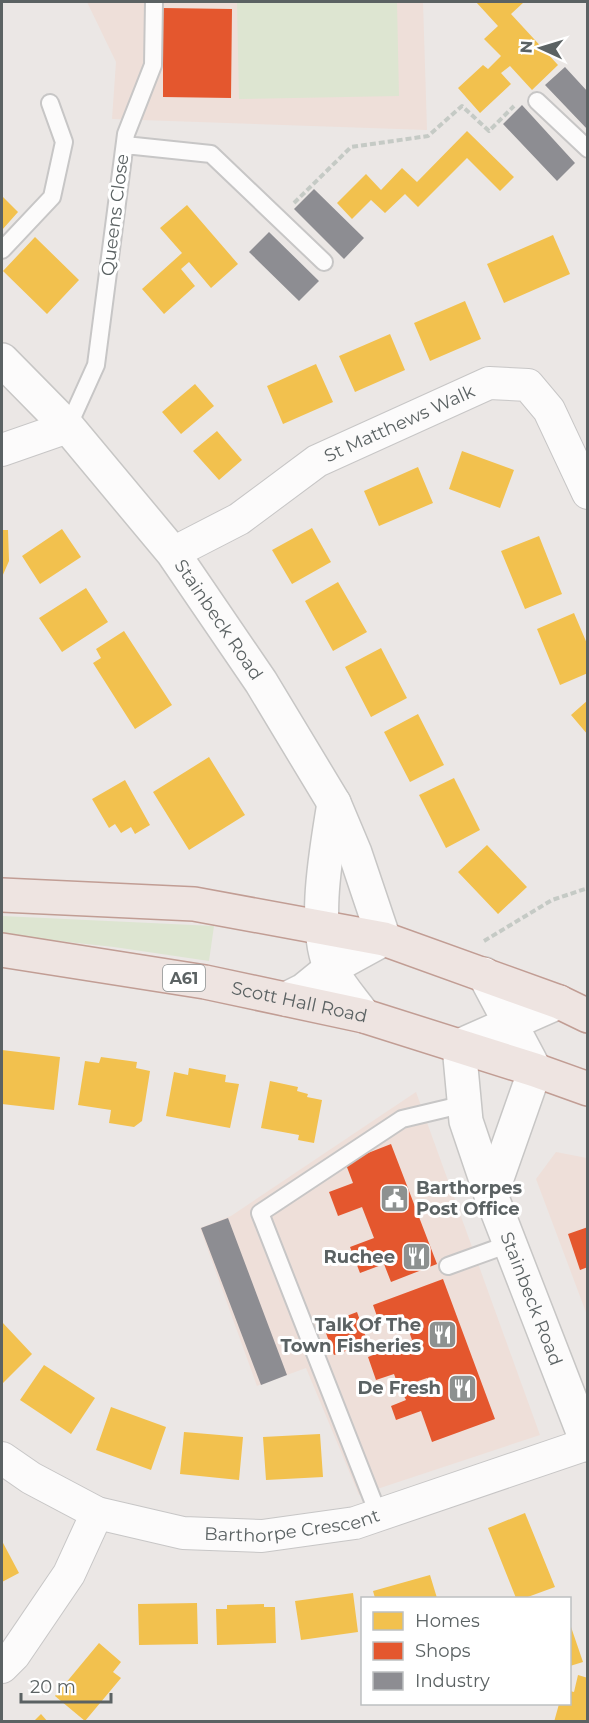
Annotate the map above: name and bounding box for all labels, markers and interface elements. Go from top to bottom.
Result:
north arrow [511,18,571,78]
text: N [517,40,536,54]
street label: Queens Close [97,152,133,277]
street label: St Matthews Walk [321,380,478,467]
street label: Stainbeck Road [170,555,268,684]
road number: A61 [163,965,205,991]
street label: Scott Hall Road [229,977,369,1027]
place label: Barthorpes Post Office [416,1177,523,1220]
public building icon: Barthorpes Post Office [379,1182,411,1214]
street label: Stainbeck Road [495,1229,567,1369]
restaurant icon: Ruchee [400,1241,432,1273]
place label: Ruchee [324,1246,395,1268]
place label: Talk Of The Town Fisheries [281,1314,421,1357]
restaurant icon: Talk Of The Town Fisheries [426,1319,458,1351]
restaurant icon: De Fresh [446,1372,478,1404]
place label: De Fresh [357,1377,441,1399]
street label: Barthorpe Crescent [204,1504,383,1547]
legend [361,1597,571,1705]
text: Homes [415,1610,480,1632]
text: Shops [415,1640,471,1662]
scale bar [21,1666,111,1704]
text: Industry [415,1670,490,1692]
text: 20 m [30,1676,76,1698]

